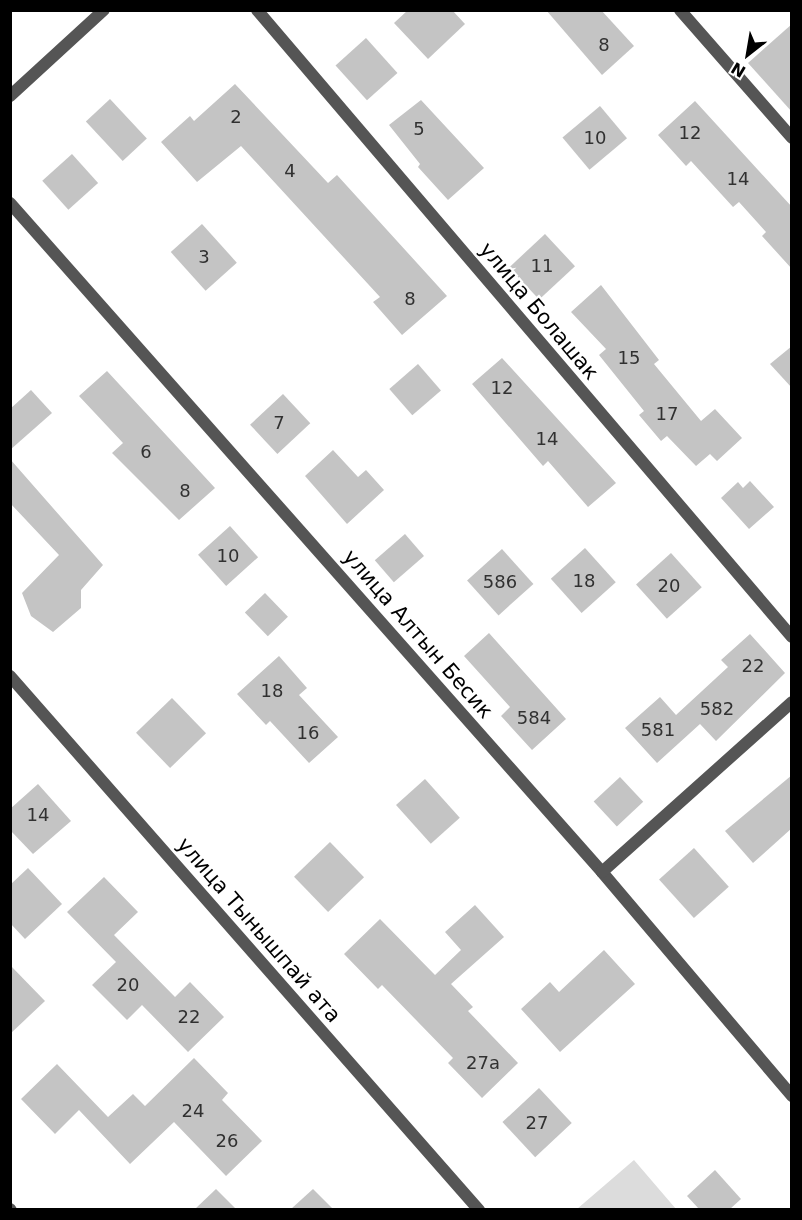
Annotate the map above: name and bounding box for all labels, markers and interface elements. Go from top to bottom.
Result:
north arrow [718,24,778,84]
house number: 8 [598,34,610,56]
text: N [728,58,749,81]
house number: 2 [230,106,242,128]
house number: 5 [413,118,425,140]
house number: 12 [679,122,701,144]
house number: 10 [584,127,606,149]
house number: 4 [284,160,296,182]
house number: 14 [727,168,749,190]
street label: улица Болашак [474,237,604,385]
house number: 3 [198,246,210,268]
house number: 11 [531,255,553,277]
house number: 8 [404,288,416,310]
house number: 15 [618,347,640,369]
house number: 12 [491,377,513,399]
house number: 17 [656,403,678,425]
house number: 7 [273,412,285,434]
house number: 14 [536,428,558,450]
house number: 6 [140,441,152,463]
house number: 8 [179,480,191,502]
street label: улица Алтын Бесик [338,544,498,724]
house number: 10 [217,545,239,567]
house number: 18 [573,570,595,592]
house number: 586 [483,571,517,593]
house number: 20 [658,575,680,597]
house number: 22 [742,655,764,677]
house number: 18 [261,680,283,702]
house number: 582 [700,698,734,720]
house number: 584 [517,707,551,729]
house number: 581 [641,719,675,741]
house number: 16 [297,722,319,744]
house number: 14 [27,804,49,826]
street label: улица Тынышпай ата [172,832,346,1028]
house number: 20 [117,974,139,996]
house number: 22 [178,1006,200,1028]
house number: 27а [466,1052,500,1074]
house number: 24 [182,1100,204,1122]
house number: 27 [526,1112,548,1134]
house number: 26 [216,1130,238,1152]

